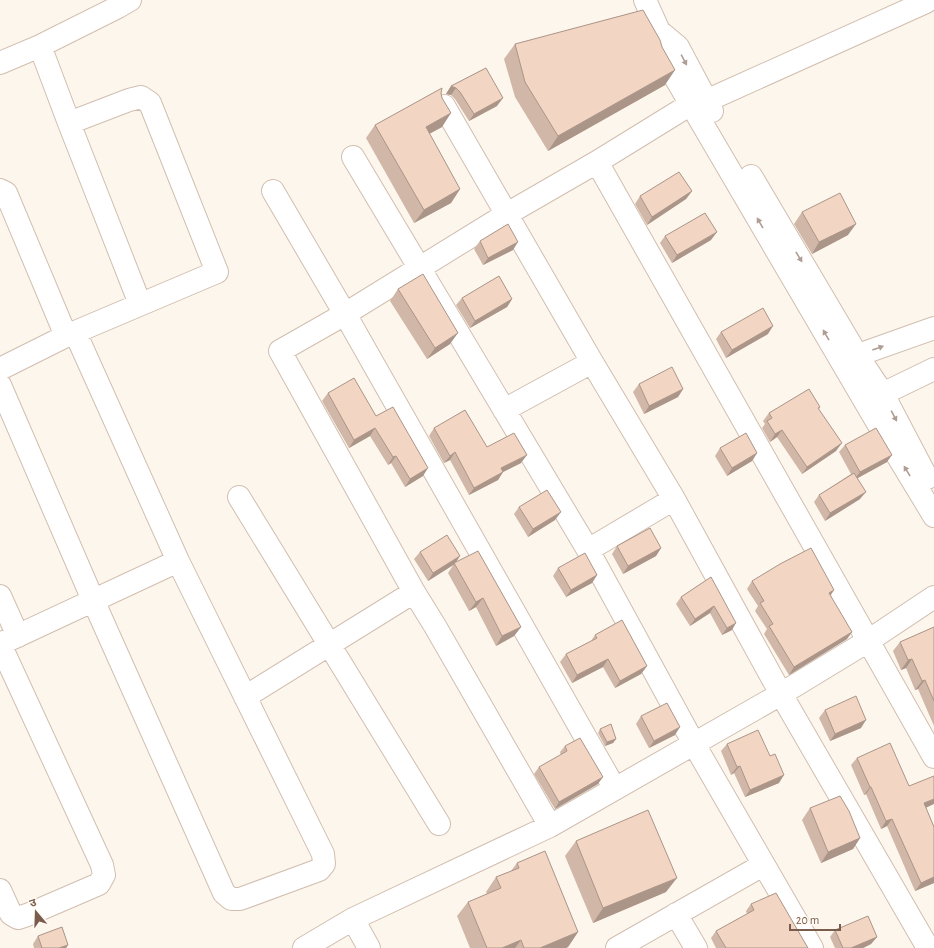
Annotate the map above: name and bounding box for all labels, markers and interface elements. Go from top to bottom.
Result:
one-way arrow [681,54,688,66]
one-way arrow [757,217,764,229]
one-way arrow [795,251,802,263]
one-way arrow [822,329,829,341]
one-way arrow [872,345,884,351]
one-way arrow [891,411,898,422]
one-way arrow [903,465,910,477]
north arrow [16,892,56,932]
text: उ [28,897,38,909]
scale bar [790,906,840,932]
text: 20 m [796,914,819,926]

